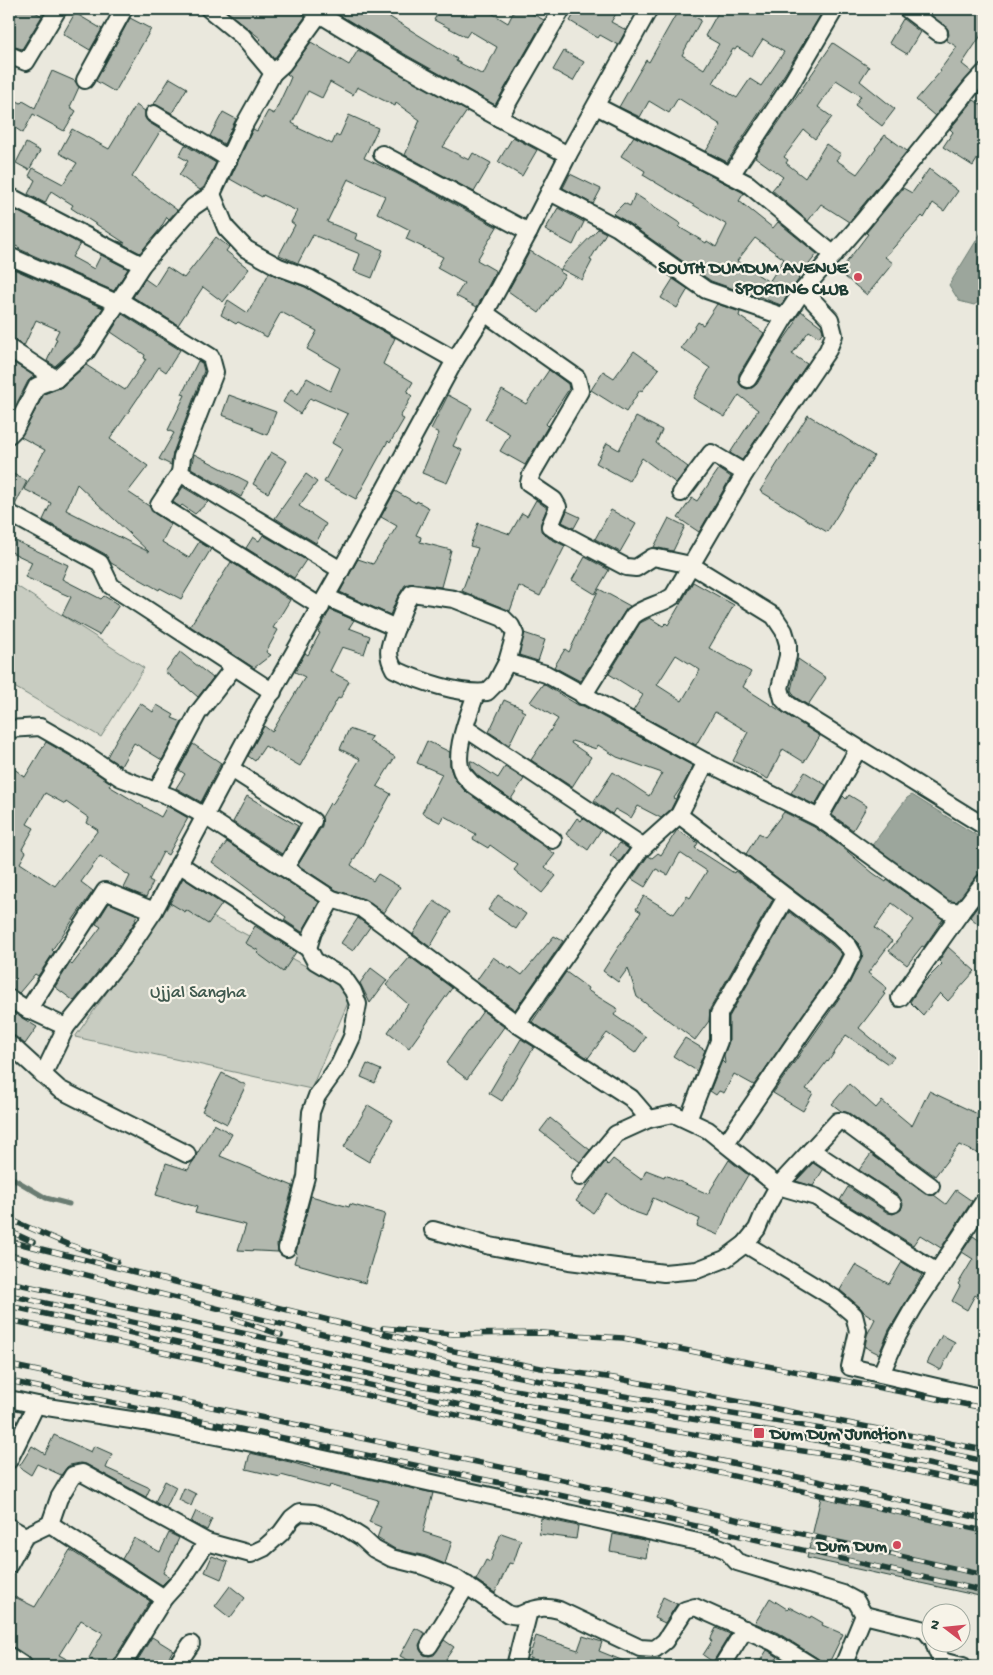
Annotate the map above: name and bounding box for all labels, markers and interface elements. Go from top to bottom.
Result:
place label: SOUTH DUMDUM AVENUE SPORTING CLUB [658,259,850,301]
marker: SOUTH DUMDUM AVENUE SPORTING CLUB [852,271,864,283]
park label: Ujjal Sangha [150,983,247,1004]
place label: Dum Dum Junction [768,1425,907,1446]
marker: Dum Dum Junction [752,1426,766,1440]
place label: Dum Dum [815,1537,887,1558]
marker: Dum Dum [891,1539,903,1551]
north arrow [920,1602,970,1652]
text: N [926,1618,945,1632]

